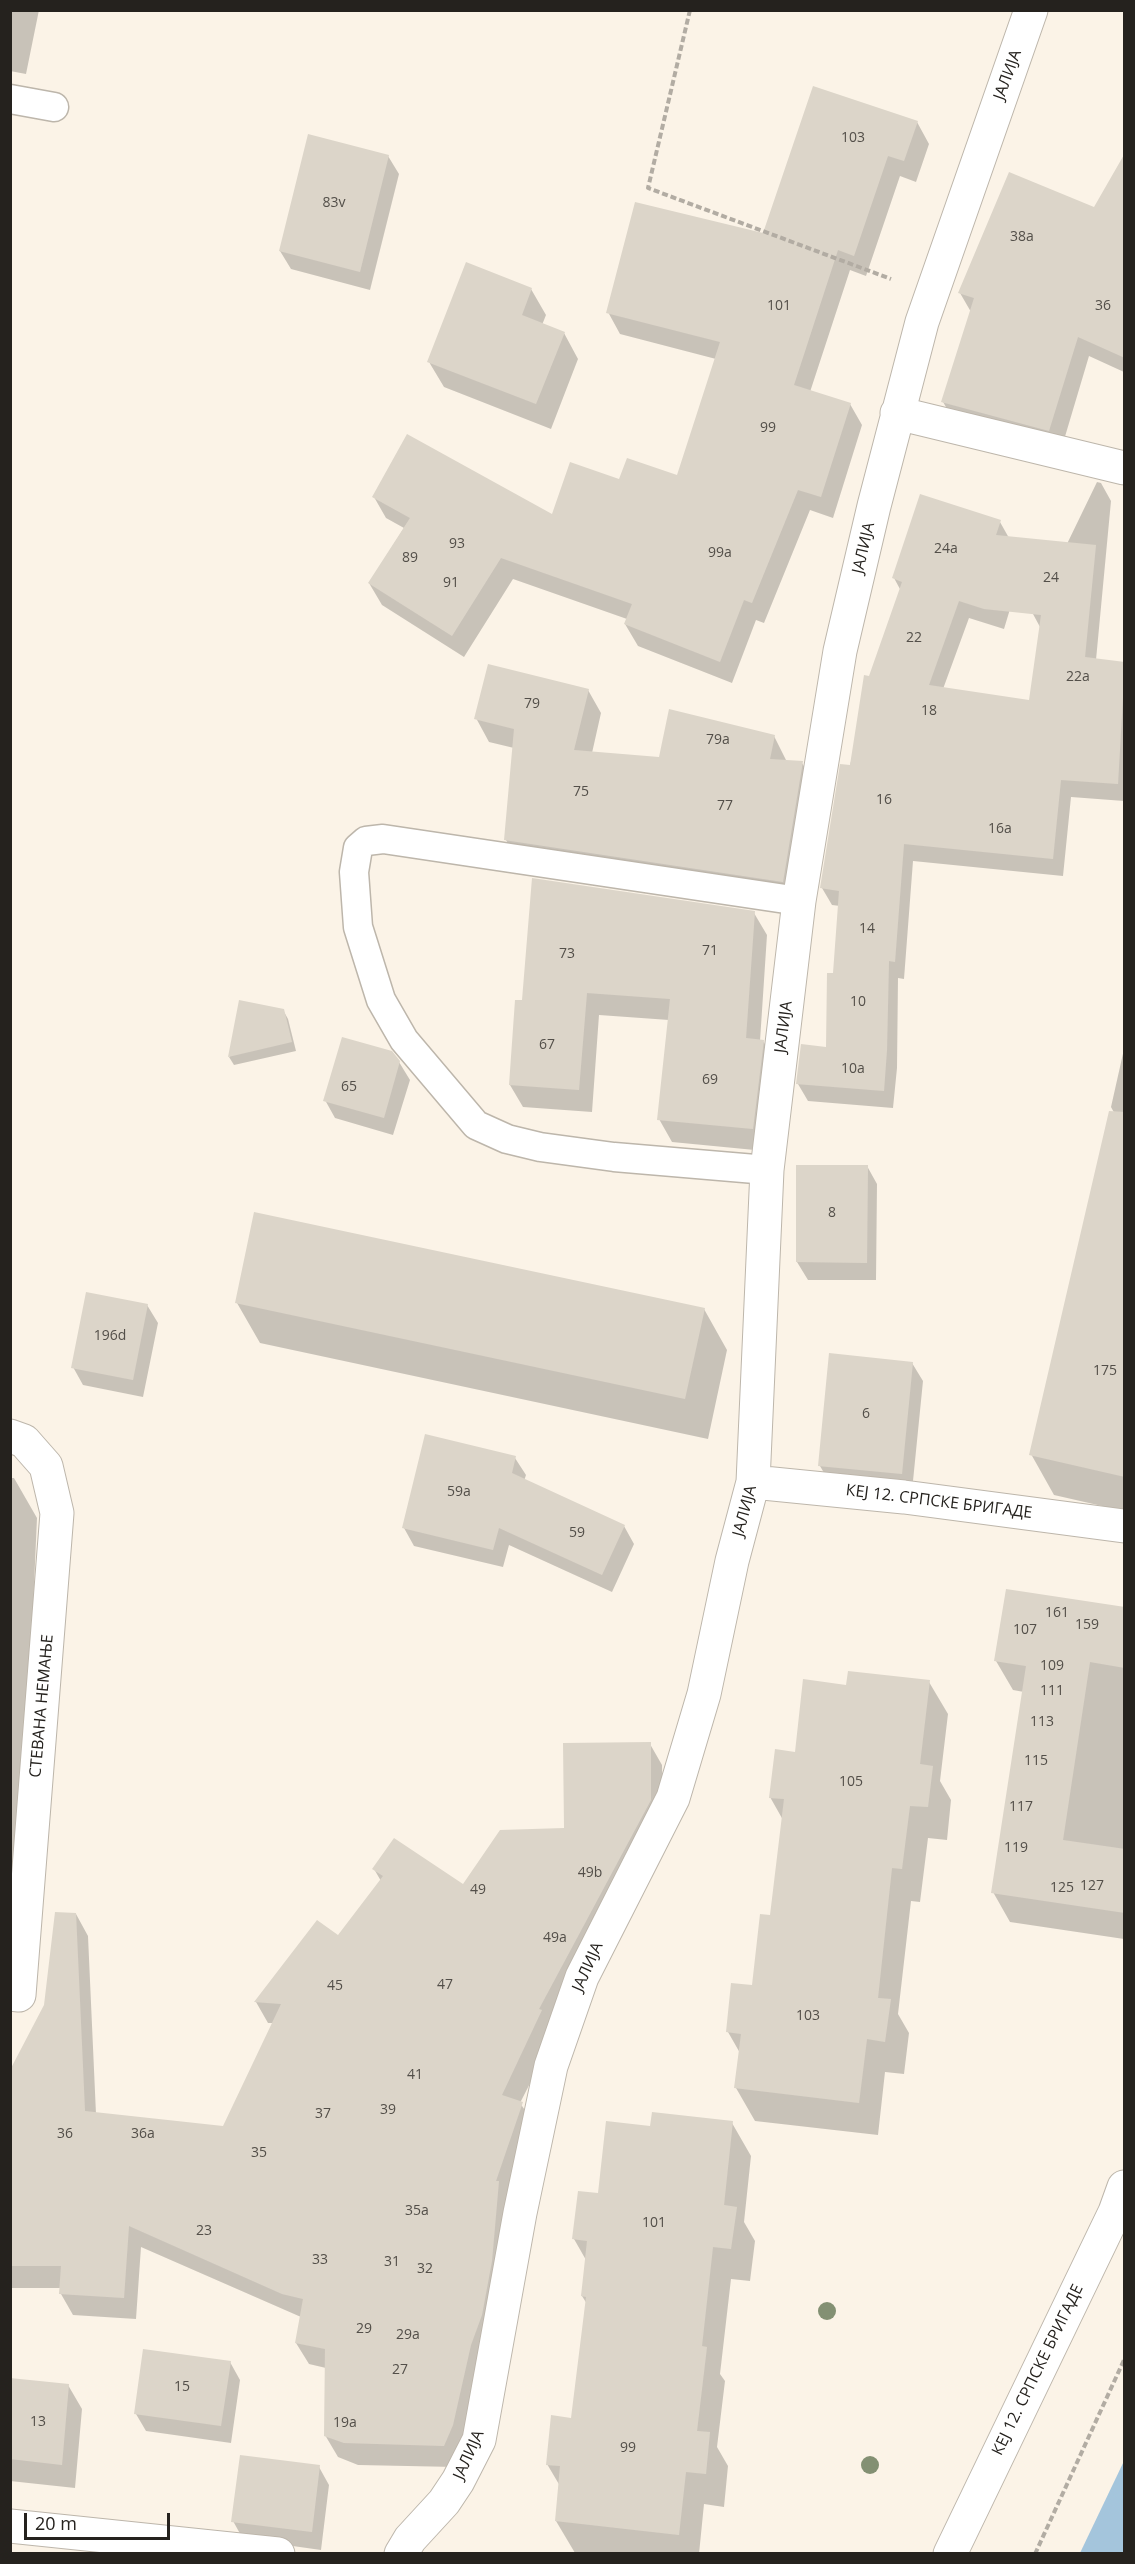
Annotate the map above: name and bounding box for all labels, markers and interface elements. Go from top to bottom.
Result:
street label: ЈАЛИЈА [990,47,1026,103]
house number: 103 [841,130,865,146]
house number: 83v [322,195,346,211]
house number: 38a [1010,229,1034,245]
house number: 101 [767,298,791,314]
house number: 36 [1095,298,1111,314]
house number: 99 [760,420,776,436]
street label: ЈАЛИЈА [849,520,879,576]
house number: 93 [449,536,465,552]
house number: 24a [934,541,958,557]
house number: 99a [708,545,732,561]
house number: 89 [402,550,418,566]
house number: 24 [1043,570,1059,586]
house number: 91 [443,575,459,591]
house number: 22 [906,630,922,646]
house number: 22a [1066,669,1090,685]
house number: 79 [524,696,540,712]
house number: 18 [921,703,937,719]
house number: 79a [706,732,730,748]
house number: 75 [573,784,589,800]
house number: 16 [876,792,892,808]
house number: 77 [717,798,733,814]
house number: 16a [988,821,1012,837]
house number: 14 [859,921,875,937]
house number: 71 [702,943,718,959]
house number: 73 [559,946,575,962]
house number: 10 [850,994,866,1010]
street label: ЈАЛИЈА [771,1000,797,1054]
house number: 67 [539,1037,555,1053]
house number: 10a [841,1061,865,1077]
house number: 69 [702,1072,718,1088]
house number: 65 [341,1079,357,1095]
house number: 8 [828,1205,836,1221]
house number: 196d [94,1328,126,1344]
house number: 175 [1093,1363,1117,1379]
house number: 6 [862,1406,870,1422]
street label: КЕЈ 12. СРПСКЕ БРИГАДЕ [845,1481,1033,1523]
street label: ЈАЛИЈА [729,1483,761,1539]
house number: 59a [447,1484,471,1500]
house number: 59 [569,1525,585,1541]
house number: 161 [1045,1605,1069,1621]
house number: 159 [1075,1617,1099,1633]
house number: 107 [1013,1622,1037,1638]
street label: СТЕВАНА НЕМАЊЕ [26,1634,58,1778]
house number: 109 [1040,1658,1064,1674]
house number: 111 [1040,1683,1064,1699]
house number: 113 [1030,1714,1054,1730]
house number: 115 [1024,1753,1048,1769]
house number: 105 [839,1774,863,1790]
house number: 117 [1009,1799,1033,1815]
house number: 119 [1004,1840,1028,1856]
house number: 49b [578,1865,602,1881]
house number: 127 [1080,1878,1104,1894]
house number: 125 [1050,1880,1074,1896]
house number: 49 [470,1882,486,1898]
house number: 49a [543,1930,567,1946]
street label: ЈАЛИЈА [569,1939,607,1995]
house number: 47 [437,1977,453,1993]
house number: 45 [327,1978,343,1994]
house number: 103 [796,2008,820,2024]
house number: 41 [407,2067,423,2083]
house number: 39 [380,2102,396,2118]
house number: 37 [315,2106,331,2122]
house number: 36 [57,2126,73,2142]
house number: 36a [131,2126,155,2142]
house number: 35 [251,2145,267,2161]
house number: 35a [405,2203,429,2219]
house number: 101 [642,2215,666,2231]
house number: 23 [196,2223,212,2239]
house number: 33 [312,2252,328,2268]
house number: 31 [384,2254,400,2270]
house number: 32 [417,2261,433,2277]
street label: КЕЈ 12. СРПСКЕ БРИГАДЕ [988,2281,1088,2459]
house number: 29 [356,2321,372,2337]
house number: 29a [396,2327,420,2343]
house number: 27 [392,2362,408,2378]
house number: 15 [174,2379,190,2395]
house number: 13 [30,2414,46,2430]
house number: 19a [333,2415,357,2431]
street label: ЈАЛИЈА [450,2427,488,2483]
house number: 99 [620,2440,636,2456]
scale bar [27,2501,172,2539]
text: 20 m [35,2511,77,2535]

